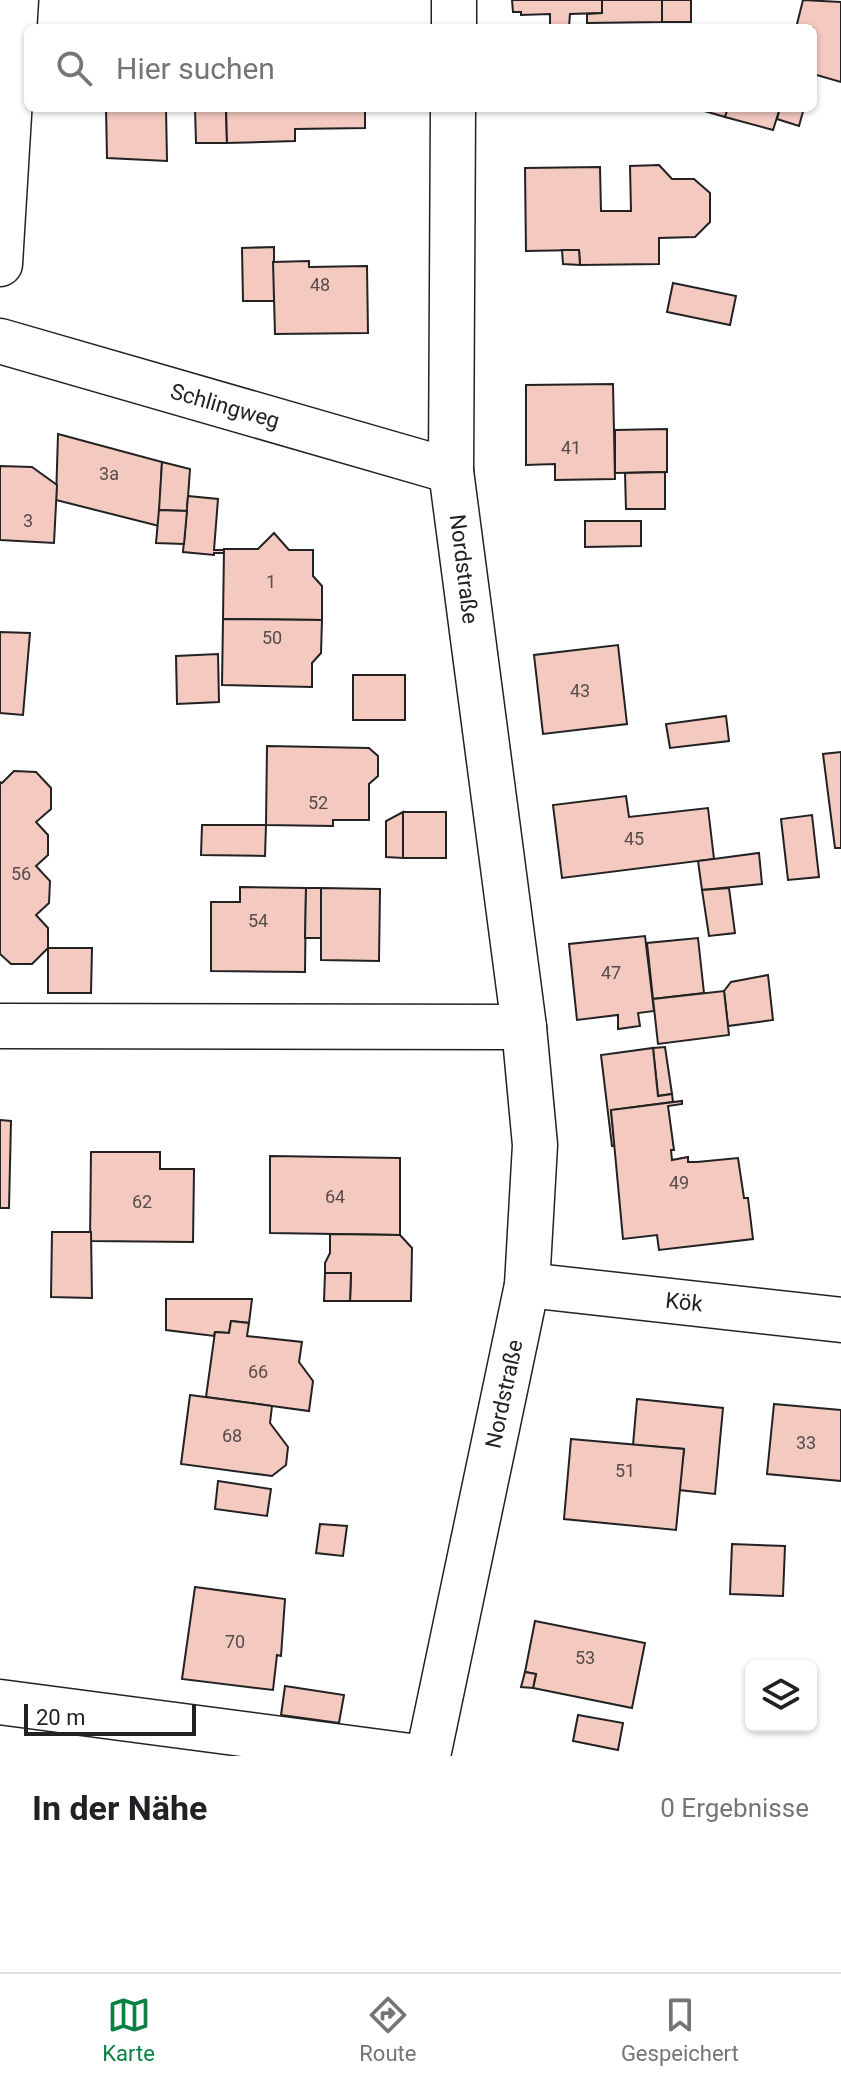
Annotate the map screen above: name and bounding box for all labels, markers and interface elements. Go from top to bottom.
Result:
search box [24,24,817,112]
icon: search [52,46,96,90]
text: Hier suchen [116,51,275,86]
house number: 48 [310,274,330,295]
street label: Schlingweg [168,378,282,434]
house number: 41 [561,437,581,458]
house number: 3a [99,463,119,484]
house number: 3 [23,510,33,531]
street label: Nordstraße [445,513,483,625]
house number: 1 [266,571,276,592]
house number: 50 [262,627,282,648]
house number: 43 [570,680,590,701]
house number: 52 [308,792,328,813]
house number: 45 [624,828,644,849]
house number: 56 [11,863,31,884]
house number: 54 [248,910,268,931]
house number: 47 [601,962,621,983]
house number: 49 [669,1172,689,1193]
house number: 64 [325,1186,345,1207]
house number: 62 [132,1191,152,1212]
street label: Kök [664,1288,705,1316]
street label: Nordstraße [480,1338,528,1450]
house number: 66 [248,1361,268,1382]
house number: 68 [222,1425,242,1446]
house number: 33 [796,1432,816,1453]
house number: 51 [615,1460,635,1481]
house number: 70 [225,1631,245,1652]
house number: 53 [575,1647,595,1668]
map controls [745,1660,817,1732]
button: layers [745,1660,817,1732]
scale bar [24,1700,196,1736]
text: 20 m [36,1705,85,1730]
text: In der Nähe [32,1788,207,1828]
text: 0 Ergebnisse [660,1793,809,1823]
tab: Karte [102,1993,155,2066]
tab: Route [359,1993,416,2066]
tab: Gespeichert [621,1993,739,2066]

